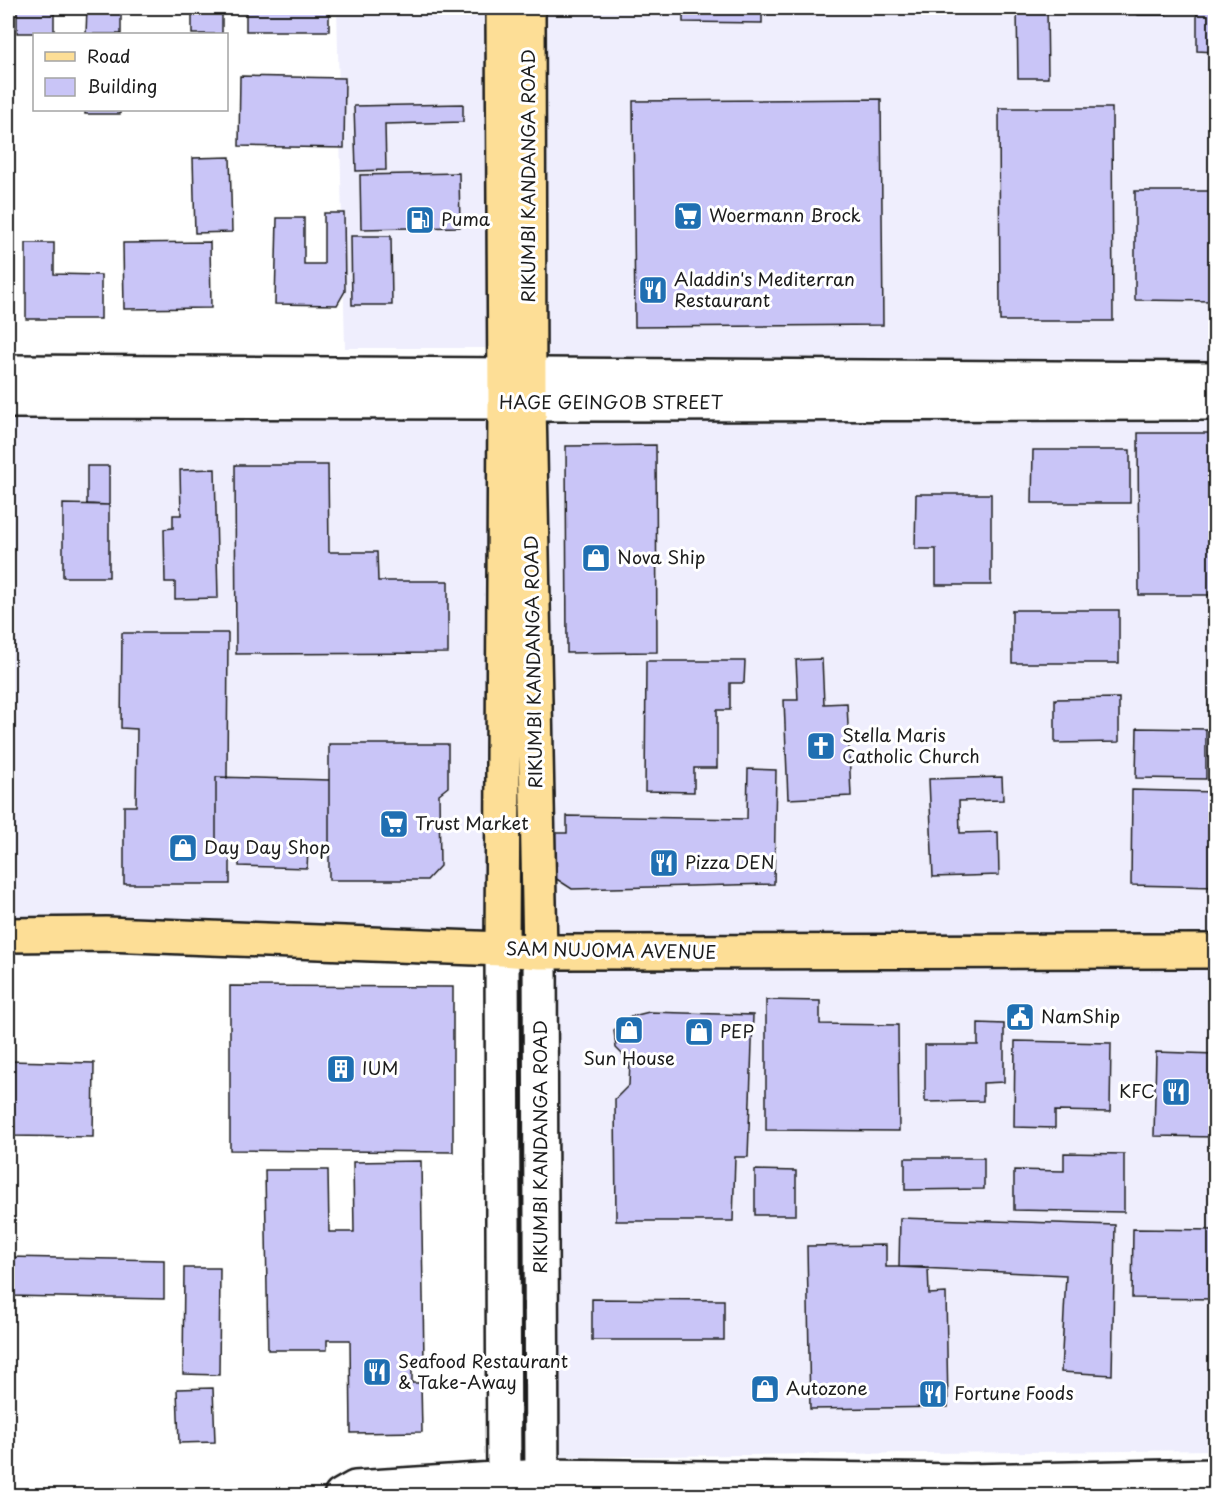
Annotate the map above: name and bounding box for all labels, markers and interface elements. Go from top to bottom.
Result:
legend [33,33,228,111]
text: Road [87,42,131,69]
street label: RIKUMBI KANDANGA ROAD [514,49,541,303]
text: Building [87,72,157,99]
supermarket icon: Woermann Brock [672,200,704,232]
place label: Woermann Brock [709,201,861,228]
fuel station icon: Puma [404,204,436,236]
place label: Puma [441,205,491,232]
place label: Aladdin's Mediterran Restaurant [674,265,855,313]
restaurant icon: Aladdin's Mediterran Restaurant [637,274,669,306]
street label: HAGE GEINGOB STREET [499,388,724,415]
street label: RIKUMBI KANDANGA ROAD [517,535,548,789]
shop icon: Nova Ship [580,542,612,574]
place label: Nova Ship [617,543,705,570]
place label: Stella Maris Catholic Church [842,721,980,769]
church icon: Stella Maris Catholic Church [805,730,837,762]
supermarket icon: Trust Market [378,808,410,840]
place label: Trust Market [415,809,529,836]
shop icon: Day Day Shop [167,832,199,864]
place label: Day Day Shop [204,833,330,860]
restaurant icon: Pizza DEN [648,847,680,879]
place label: Pizza DEN [685,848,775,875]
street label: SAM NUJOMA AVENUE [505,934,717,965]
public building icon: NamShip [1004,1001,1036,1033]
place label: NamShip [1041,1002,1120,1029]
shop icon: Sun House [613,1014,645,1046]
shop icon: PEP [683,1016,715,1048]
place label: PEP [720,1017,754,1044]
street label: RIKUMBI KANDANGA ROAD [526,1020,553,1274]
place label: Sun House [583,1044,675,1071]
building icon: IUM [325,1053,357,1085]
place label: IUM [362,1054,399,1081]
restaurant icon: KFC [1160,1076,1192,1108]
place label: KFC [1119,1077,1155,1104]
place label: Seafood Restaurant & Take-Away [398,1347,568,1395]
restaurant icon: Seafood Restaurant & Take-Away [361,1356,393,1388]
shop icon: Autozone [749,1373,781,1405]
place label: Autozone [786,1374,868,1401]
restaurant icon: Fortune Foods [917,1378,949,1410]
place label: Fortune Foods [954,1379,1074,1406]

